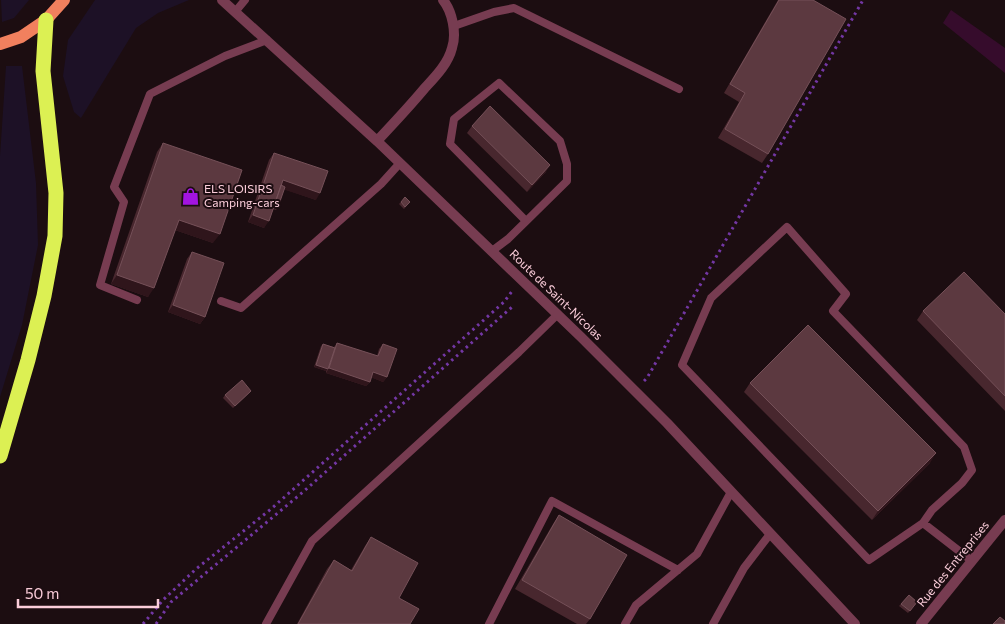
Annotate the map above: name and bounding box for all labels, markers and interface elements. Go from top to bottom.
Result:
place label: ELS LOISIRS Camping-cars [204,181,280,209]
shop icon: ELS LOISIRS Camping-cars [180,186,200,206]
street label: Route de Saint-Nicolas [507,246,606,342]
street label: Rue des Entreprises [913,518,991,609]
scale bar [18,576,158,608]
text: 50 m [25,584,59,602]

